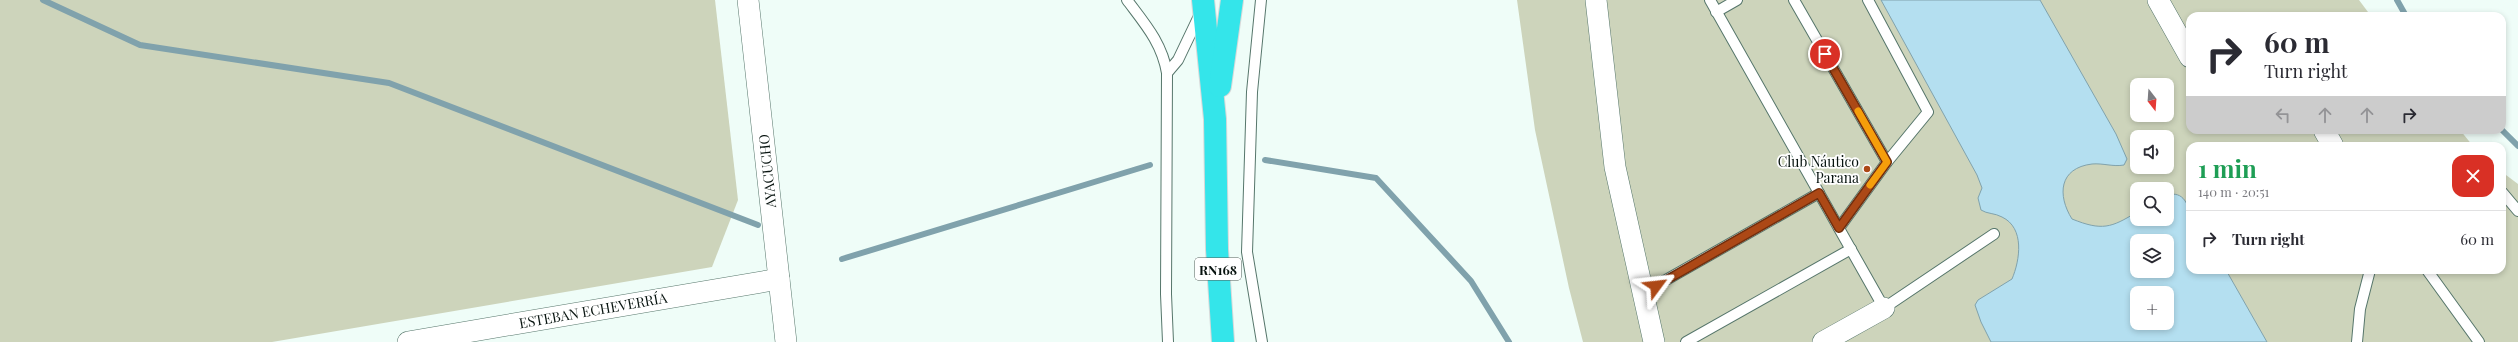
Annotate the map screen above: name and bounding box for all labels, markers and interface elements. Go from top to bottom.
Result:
text: 60 m [2264,23,2330,60]
icon: right [2198,28,2250,80]
pin [1808,37,1842,71]
icon: arrive [1814,43,1836,65]
text: Turn right [2264,59,2347,83]
north arrow [2130,78,2174,122]
map controls [2130,78,2174,330]
icon: left [2272,104,2294,126]
icon: ahead [2314,104,2336,126]
icon: ahead [2356,104,2378,126]
icon: right [2398,104,2420,126]
button: sound [2130,130,2174,174]
street label: AYACUCHO [754,133,780,210]
place label: Club Náutico Parana [1778,152,1859,187]
text: 1 min [2198,152,2257,184]
button: close [2452,155,2494,197]
marker: Club Náutico Parana [1862,164,1872,174]
button: search [2130,182,2174,226]
text: 140 m · 20:51 [2198,183,2269,200]
icon: right [2198,228,2220,250]
text: Turn right [2232,229,2305,249]
text: 60 m [2460,229,2494,249]
button: layers [2130,234,2174,278]
road number: RN168 [1195,258,1241,280]
position arrow [1635,265,1677,307]
button: + [2130,286,2174,330]
street label: ESTEBAN ECHEVERRÍA [517,288,669,332]

